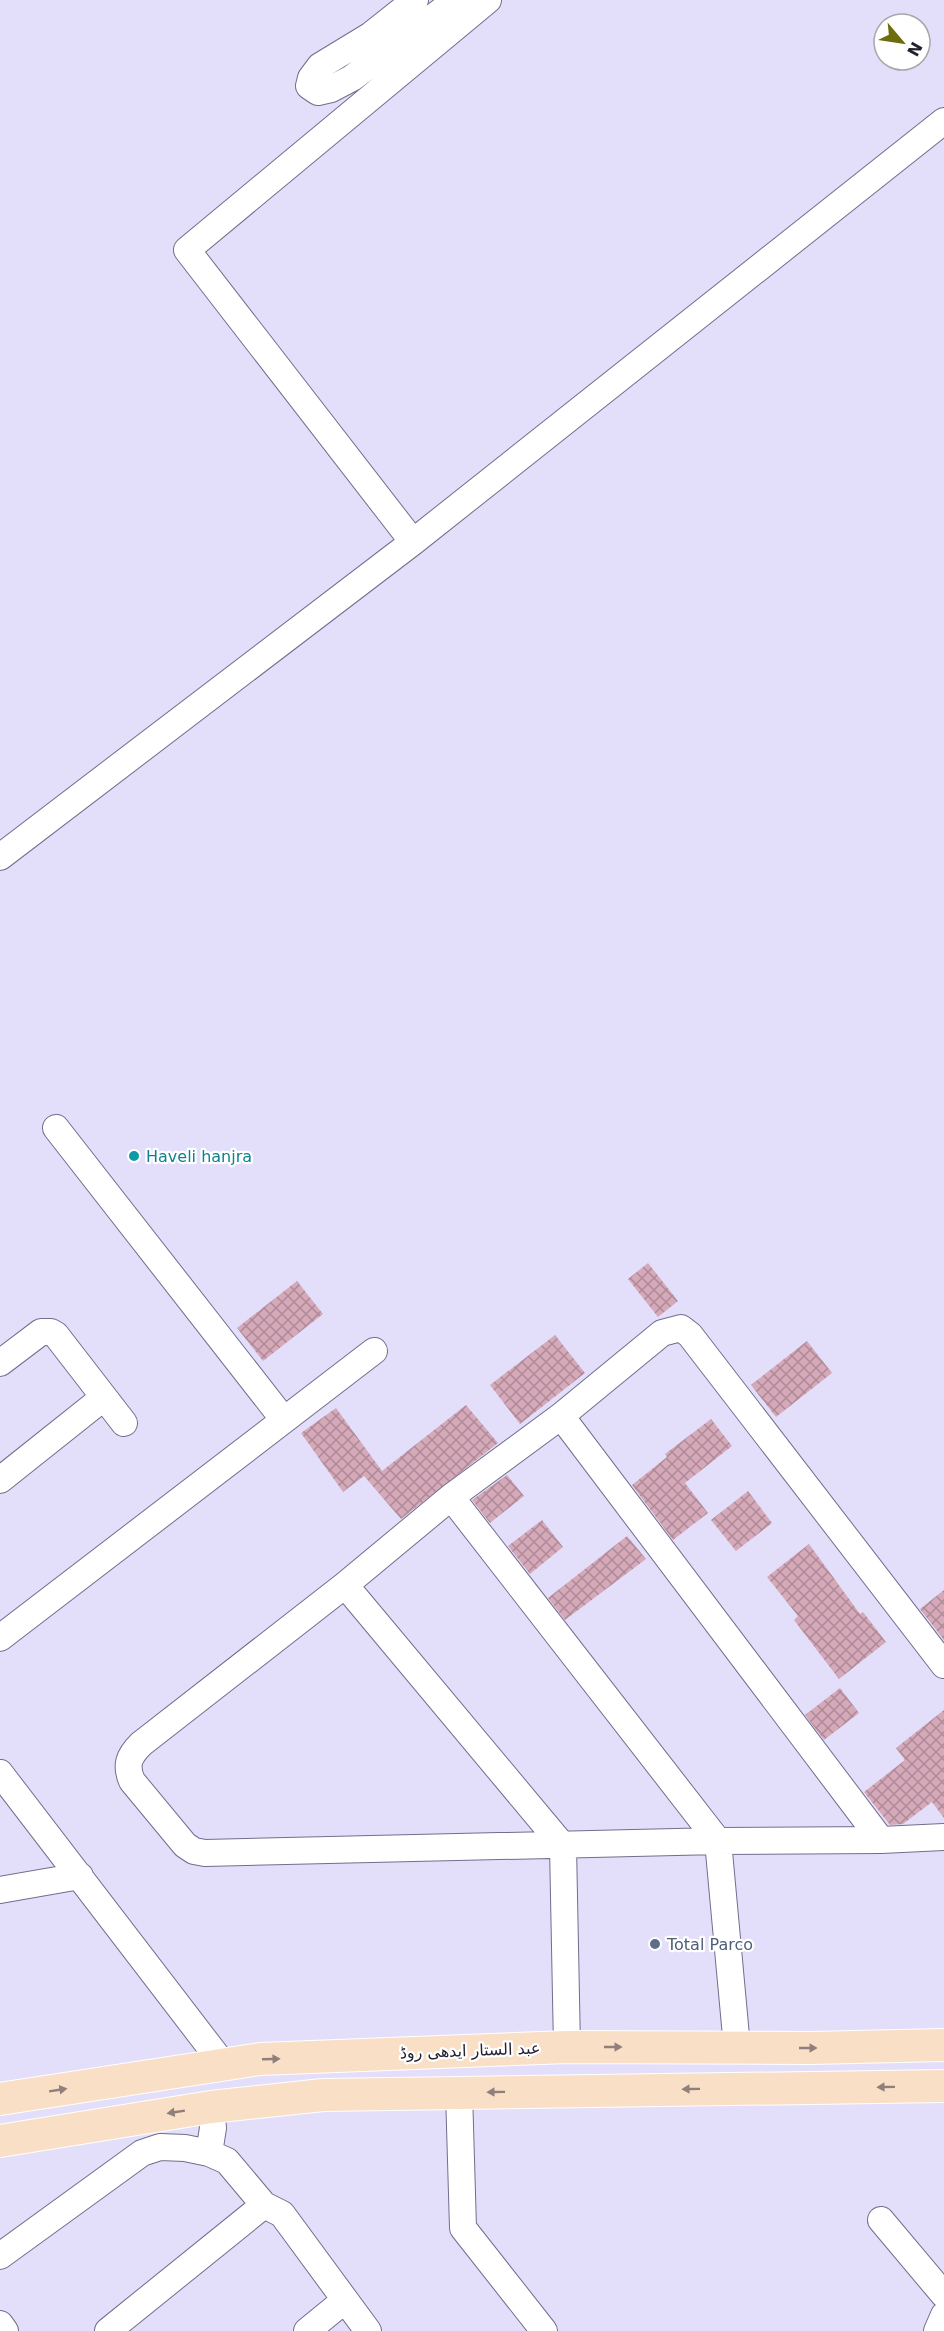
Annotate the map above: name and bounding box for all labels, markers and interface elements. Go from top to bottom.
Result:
north arrow [872,12,932,72]
text: N [903,39,926,59]
place label: Haveli hanjra [146,1147,252,1166]
marker: Haveli hanjra [127,1149,141,1163]
place label: Total Parco [666,1935,753,1954]
marker: Total Parco [648,1937,662,1951]
street label: عبد الستار ایدھی روڈ [399,2039,541,2063]
one-way arrow [604,2042,623,2052]
one-way arrow [799,2043,818,2053]
one-way arrow [262,2054,281,2063]
one-way arrow [876,2082,895,2092]
one-way arrow [681,2084,700,2094]
one-way arrow [48,2086,67,2095]
one-way arrow [486,2087,505,2097]
one-way arrow [166,2108,185,2117]

